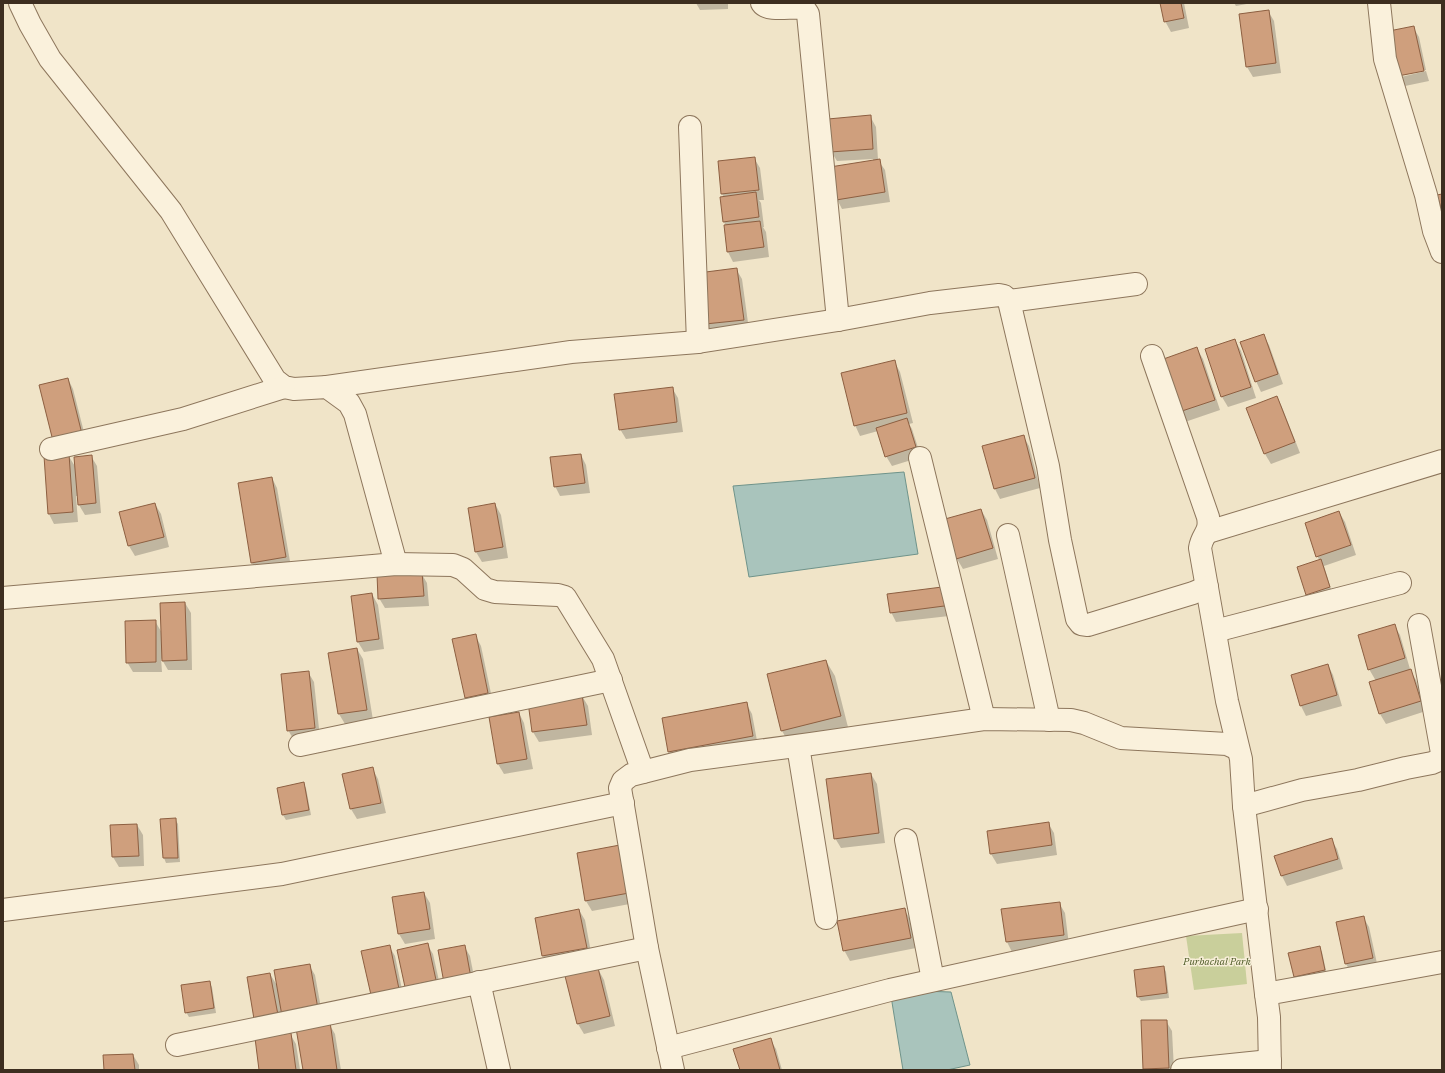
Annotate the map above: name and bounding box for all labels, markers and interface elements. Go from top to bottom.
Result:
park label: Purbachal Park [1182,955,1251,968]

